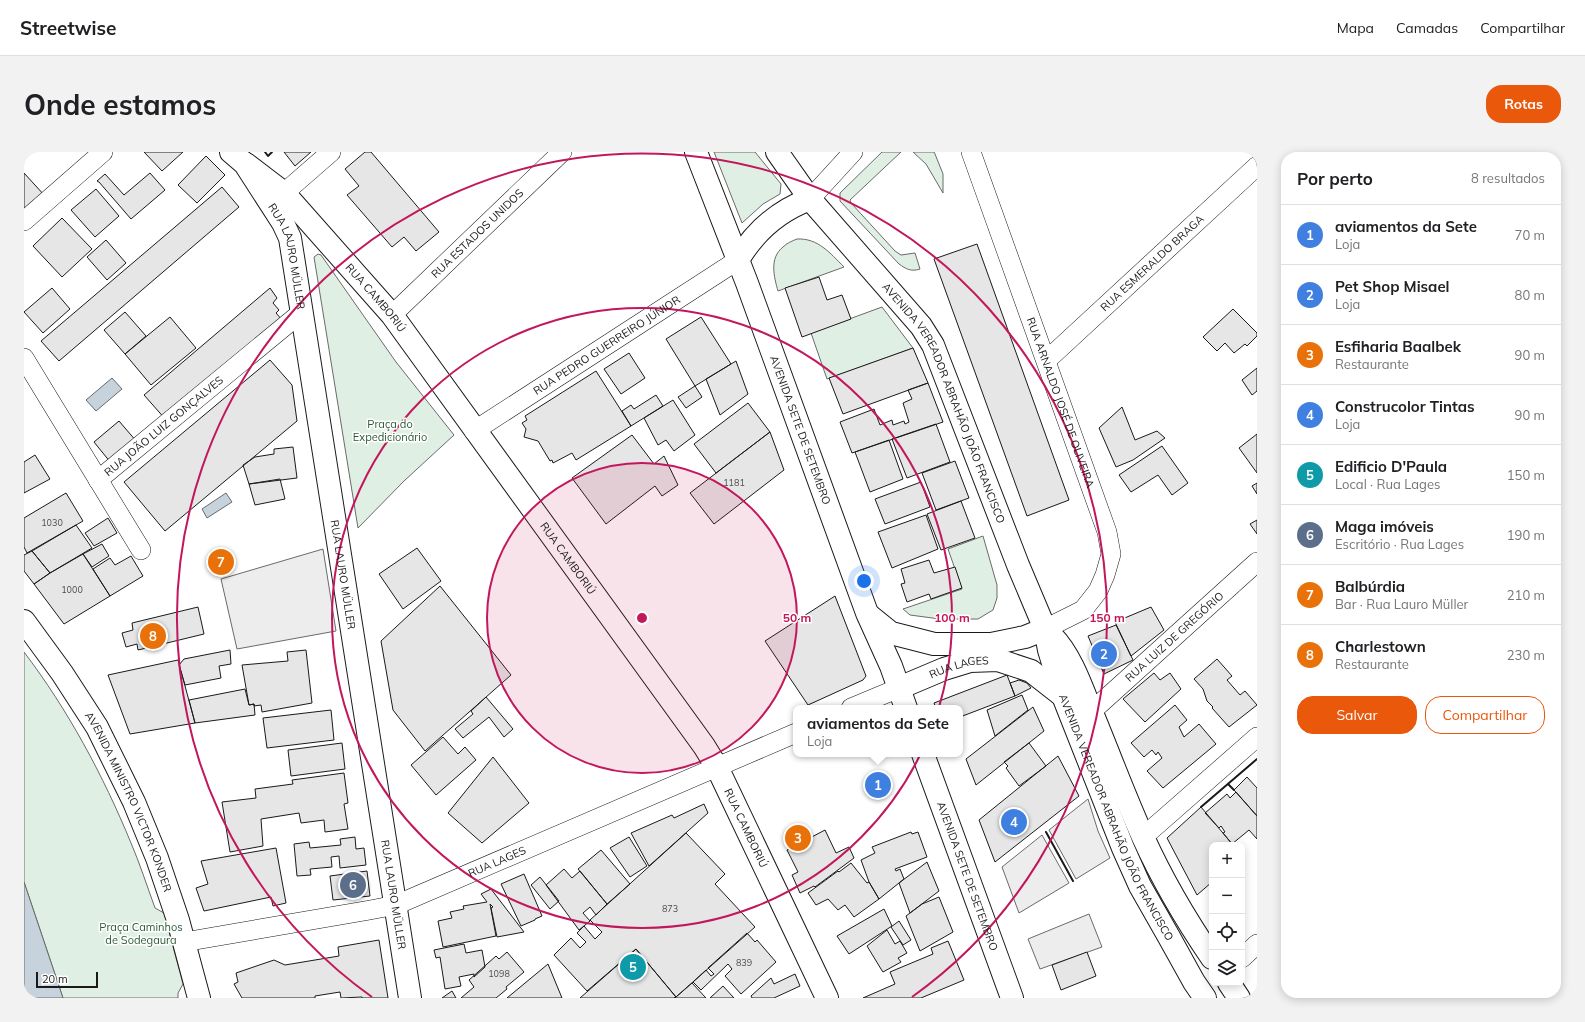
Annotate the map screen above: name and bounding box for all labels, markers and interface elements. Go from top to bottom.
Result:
text: Streetwise [20,16,116,40]
text: Mapa [1337,19,1374,37]
text: Camadas [1396,19,1458,37]
text: Compartilhar [1480,19,1565,37]
button: Rotas [1486,85,1561,123]
text: Onde estamos [24,87,216,122]
text: Por perto [1297,168,1373,189]
text: 8 resultados [1471,170,1545,186]
street label: RUA ESTADOS UNIDOS [428,186,526,281]
street label: RUA LAURO MÜLLER [265,201,308,311]
street label: RUA ESMERALDO BRAGA [1097,212,1207,314]
text: aviamentos da Sete [1335,217,1477,236]
text: 1 [1306,227,1314,243]
text: 70 m [1515,227,1545,243]
text: Loja [1335,236,1360,252]
street label: RUA CAMBORIÚ [343,260,409,335]
text: Pet Shop Misael [1335,277,1450,296]
street label: AVENIDA VEREADOR ABRAHÃO JOÃO FRANCISCO [879,280,1008,525]
text: 2 [1306,287,1314,303]
text: 80 m [1515,287,1545,303]
street label: RUA PEDRO GUERREIRO JÚNIOR [531,292,683,398]
text: Loja [1335,296,1360,312]
street label: RUA ARNALDO JOSÉ DE OLIVEIRA [1024,315,1098,490]
text: Esfiharia Baalbek [1335,337,1461,356]
text: 3 [1306,347,1314,363]
text: 90 m [1515,347,1545,363]
street label: AVENIDA SETE DE SETEMBRO [767,353,834,507]
text: Restaurante [1335,356,1409,372]
street label: RUA JOÃO LUIZ GONÇALVES [101,373,226,479]
text: Construcolor Tintas [1335,397,1474,416]
text: 4 [1306,407,1314,423]
text: 90 m [1515,407,1545,423]
text: Loja [1335,416,1360,432]
park label: Praça do Expedicionário [353,417,427,444]
text: Edificio D'Paula [1335,457,1447,476]
text: 5 [1306,467,1314,483]
text: 150 m [1507,467,1545,483]
text: Local · Rua Lages [1335,476,1440,492]
house number: 1181 [723,477,745,488]
house number: 1030 [41,517,63,528]
text: Maga imóveis [1335,517,1434,536]
street label: RUA LAURO MÜLLER [328,519,359,631]
street label: RUA CAMBORIÚ [537,519,599,597]
text: 6 [1306,527,1314,543]
text: 190 m [1507,527,1545,543]
text: Escritório · Rua Lages [1335,536,1464,552]
pin: 7 [208,547,234,577]
your location [854,571,874,591]
text: Balbúrdia [1335,577,1405,596]
house number: 1000 [61,584,83,595]
text: 7 [1306,587,1314,603]
text: 210 m [1507,587,1545,603]
street label: RUA LUIZ DE GREGÓRIO [1122,589,1227,685]
text: Bar · Rua Lauro Müller [1335,596,1468,612]
text: 50 m [783,610,811,625]
text: 100 m [934,610,970,625]
text: 150 m [1089,610,1125,625]
centre of rings [635,611,649,625]
pin: 8 [140,621,166,651]
text: Charlestown [1335,637,1426,656]
pin: 2 [1091,639,1117,669]
text: 8 [1306,647,1314,663]
text: 230 m [1507,647,1545,663]
street label: RUA LAGES [927,653,989,682]
text: Restaurante [1335,656,1409,672]
street label: AVENIDA VEREADOR ABRAHÃO JOÃO FRANCISCO [1056,692,1177,943]
button: Salvar [1297,696,1417,734]
button: Compartilhar [1425,696,1545,734]
popup [793,705,963,757]
street label: AVENIDA MINISTRO VICTOR KONDER [82,709,175,894]
text: aviamentos da Sete [807,714,949,733]
text: Loja [807,733,832,749]
pin: 1 [865,770,891,800]
street label: RUA CAMBORIÚ [721,786,771,870]
street label: AVENIDA SETE DE SETEMBRO [934,800,1001,953]
pin: 4 [1001,807,1027,837]
pin: 3 [785,823,811,853]
street label: RUA LAURO MÜLLER [378,839,409,951]
map controls [1209,842,1245,986]
button: + [1209,842,1245,878]
street label: RUA LAGES [466,843,528,880]
pin: 6 [340,870,366,900]
button: − [1209,878,1245,914]
house number: 873 [662,903,678,914]
button: locate [1209,914,1245,950]
park label: Praça Caminhos de Sodegaura [99,920,183,947]
button: layers [1209,950,1245,986]
pin: 5 [620,952,646,982]
house number: 839 [736,957,752,968]
house number: 1098 [488,968,510,979]
scale bar [36,970,98,989]
text: 20 m [42,972,68,986]

